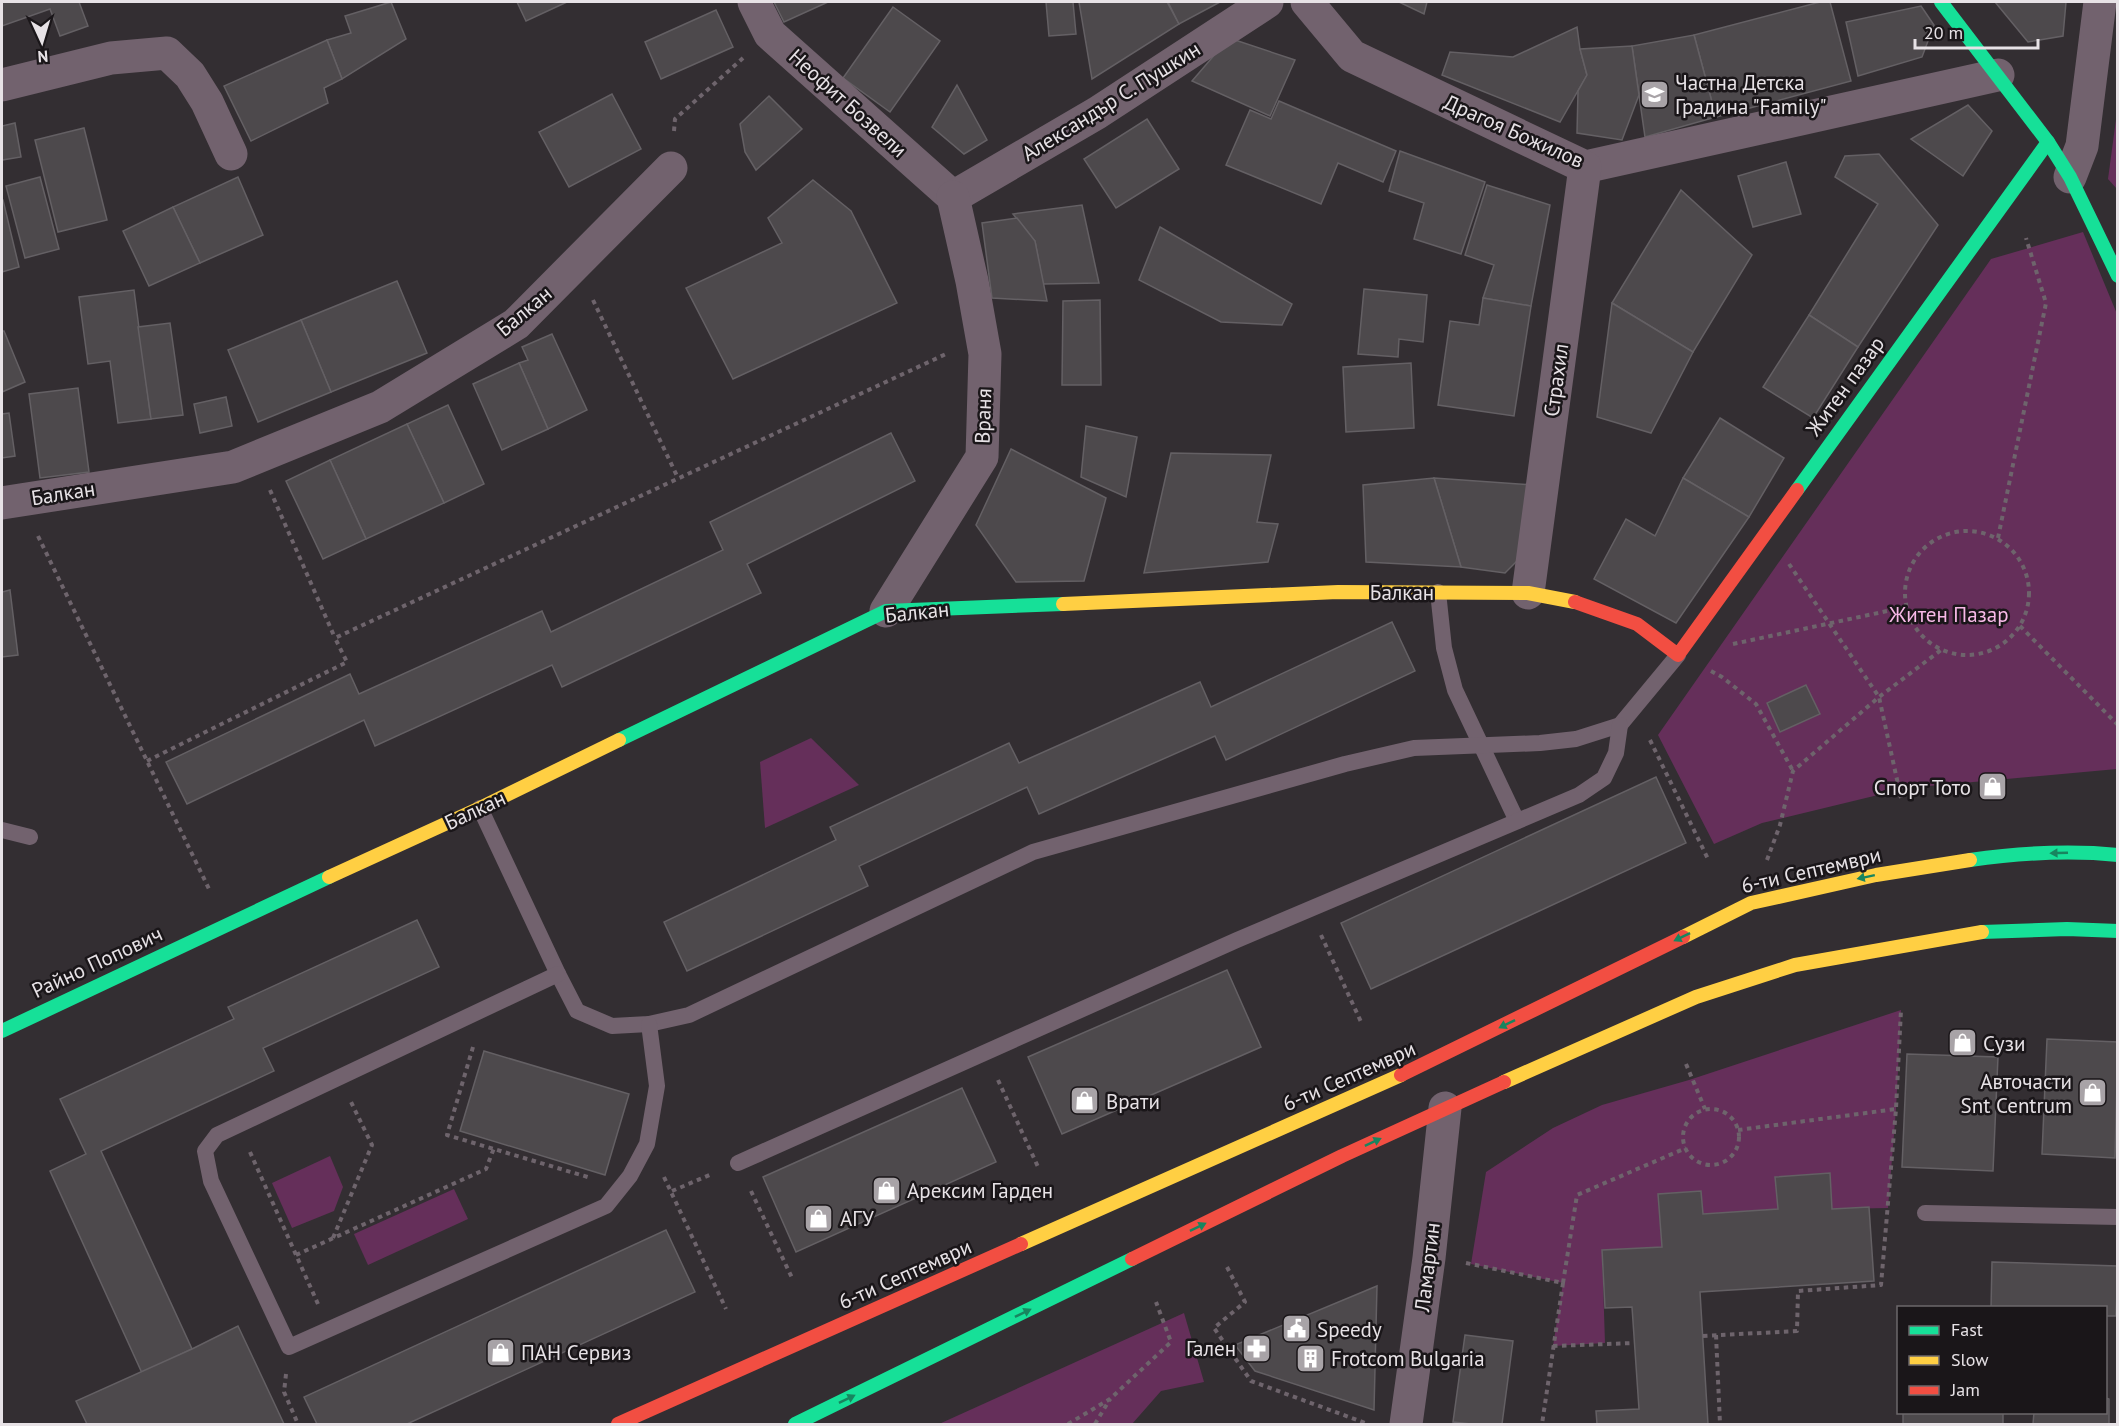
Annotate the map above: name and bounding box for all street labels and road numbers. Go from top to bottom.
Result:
street label: Александър С. Пушкин [1017,35,1205,167]
street label: Неофит Бозвели [783,43,913,163]
street label: Драгоя Божилов [1440,88,1588,174]
street label: Балкан [491,280,557,342]
street label: Житен пазар [1799,331,1890,442]
street label: Страхил [1538,342,1574,418]
street label: Враня [969,388,997,444]
street label: Балкан [29,475,97,511]
street label: Балкан [1370,579,1434,606]
street label: Балкан [884,595,950,629]
street label: Балкан [440,784,510,836]
street label: 6-ти Септември [1738,841,1884,899]
street label: Райно Попович [27,920,167,1004]
street label: 6-ти Септември [1278,1035,1420,1117]
street label: Ламартин [1408,1221,1446,1314]
street label: 6-ти Септември [834,1233,976,1315]

